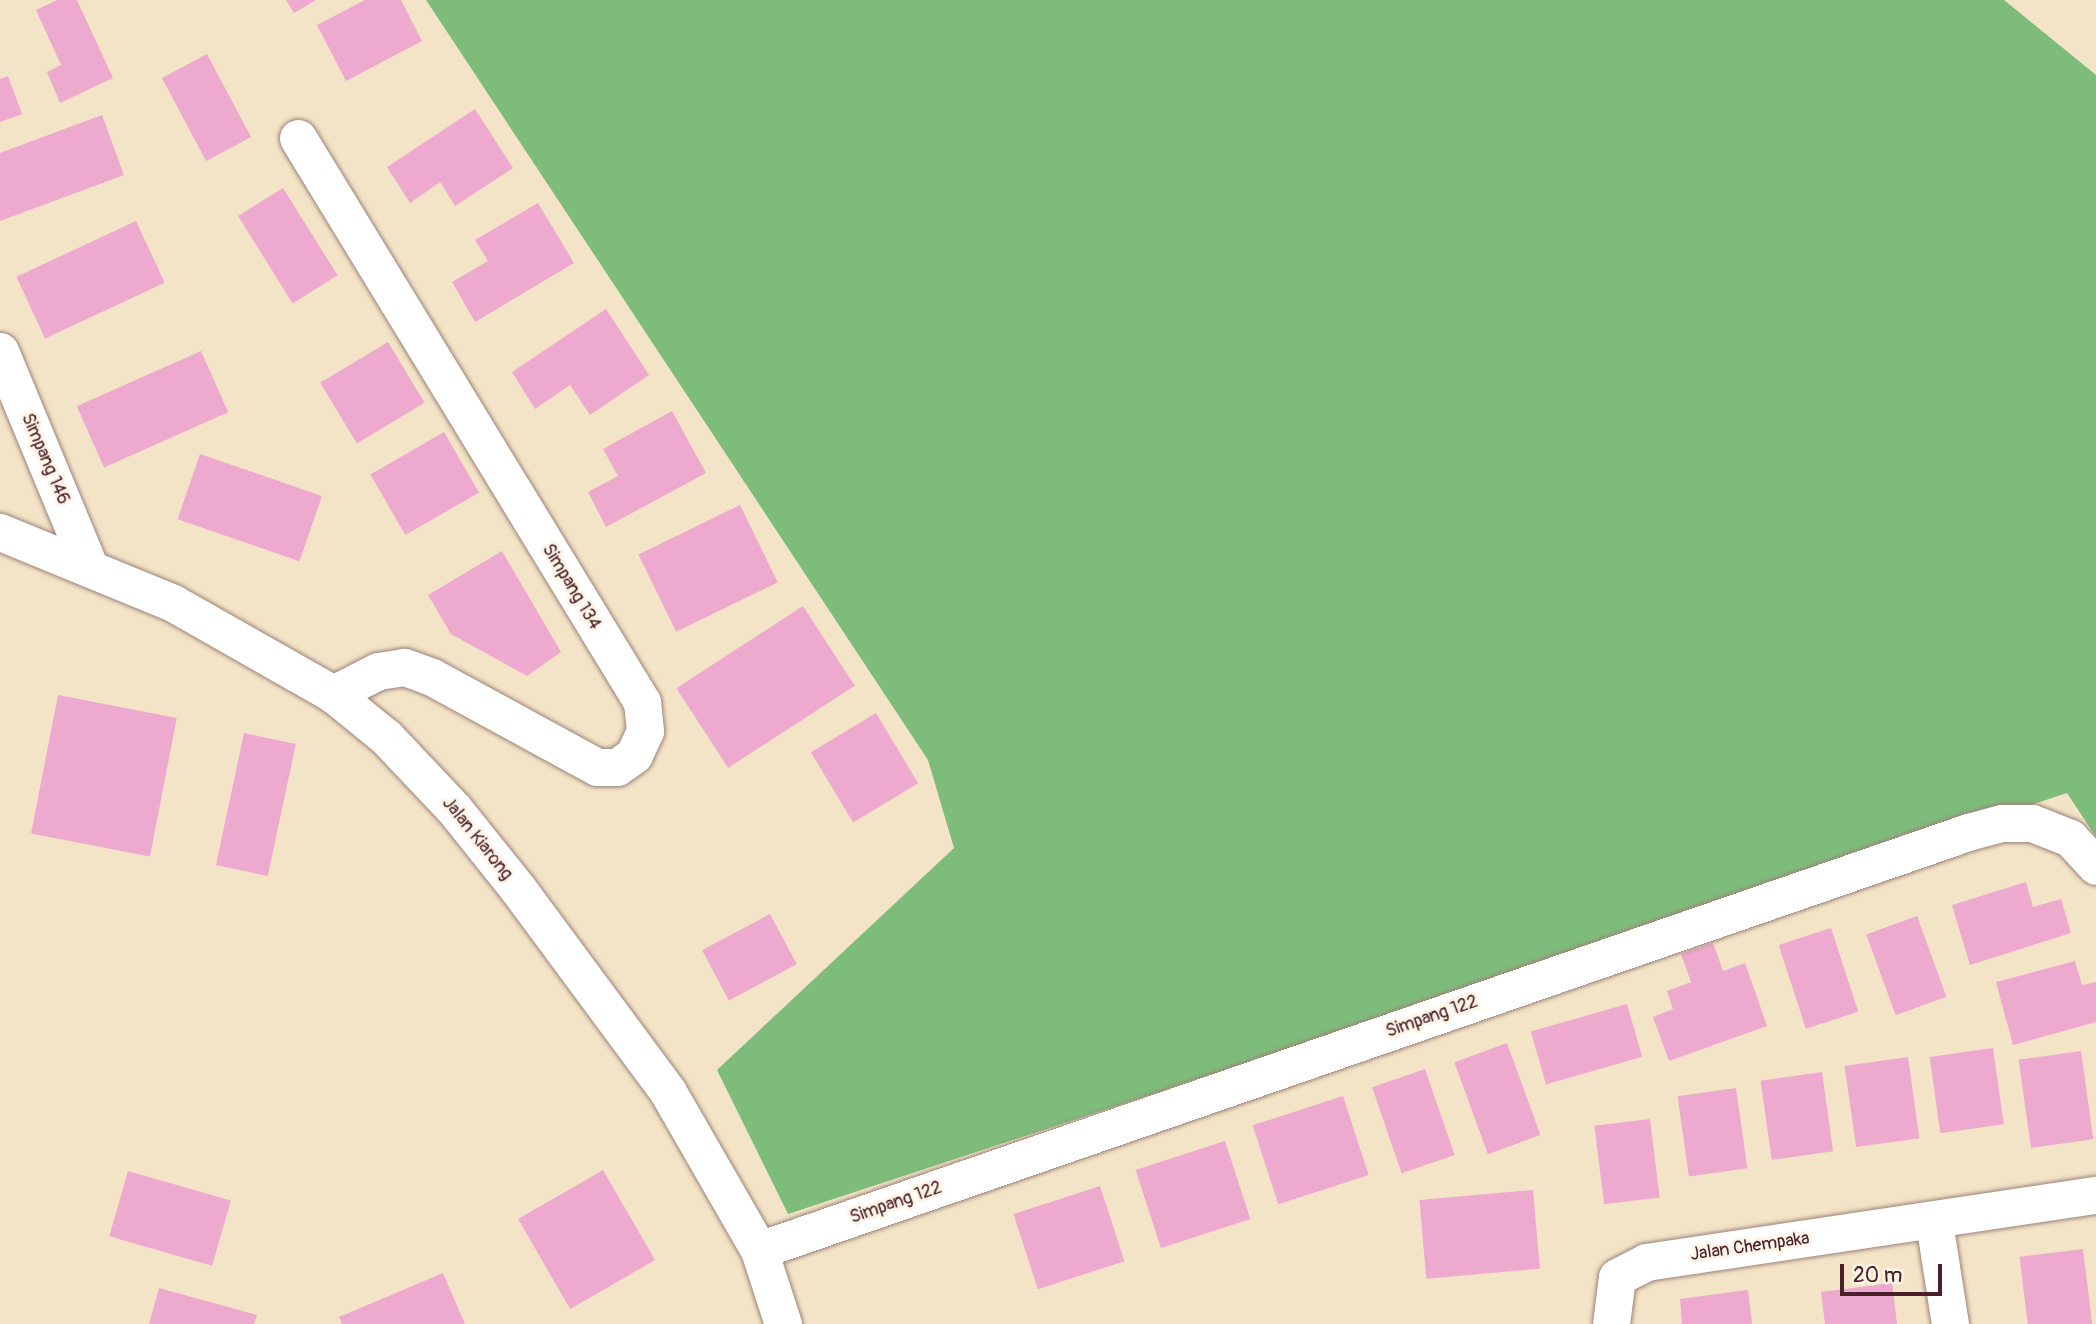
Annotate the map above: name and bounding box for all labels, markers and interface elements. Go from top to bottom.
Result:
street label: Simpang 146 [16,410,74,508]
street label: Simpang 134 [537,540,605,634]
street label: Jalan Kiarong [437,793,517,885]
street label: Simpang 122 [1383,991,1481,1043]
street label: Simpang 122 [847,1177,945,1229]
street label: Jalan Chempaka [1689,1228,1811,1266]
scale bar [1844,1250,1946,1294]
text: 20 m [1853,1262,1902,1289]

